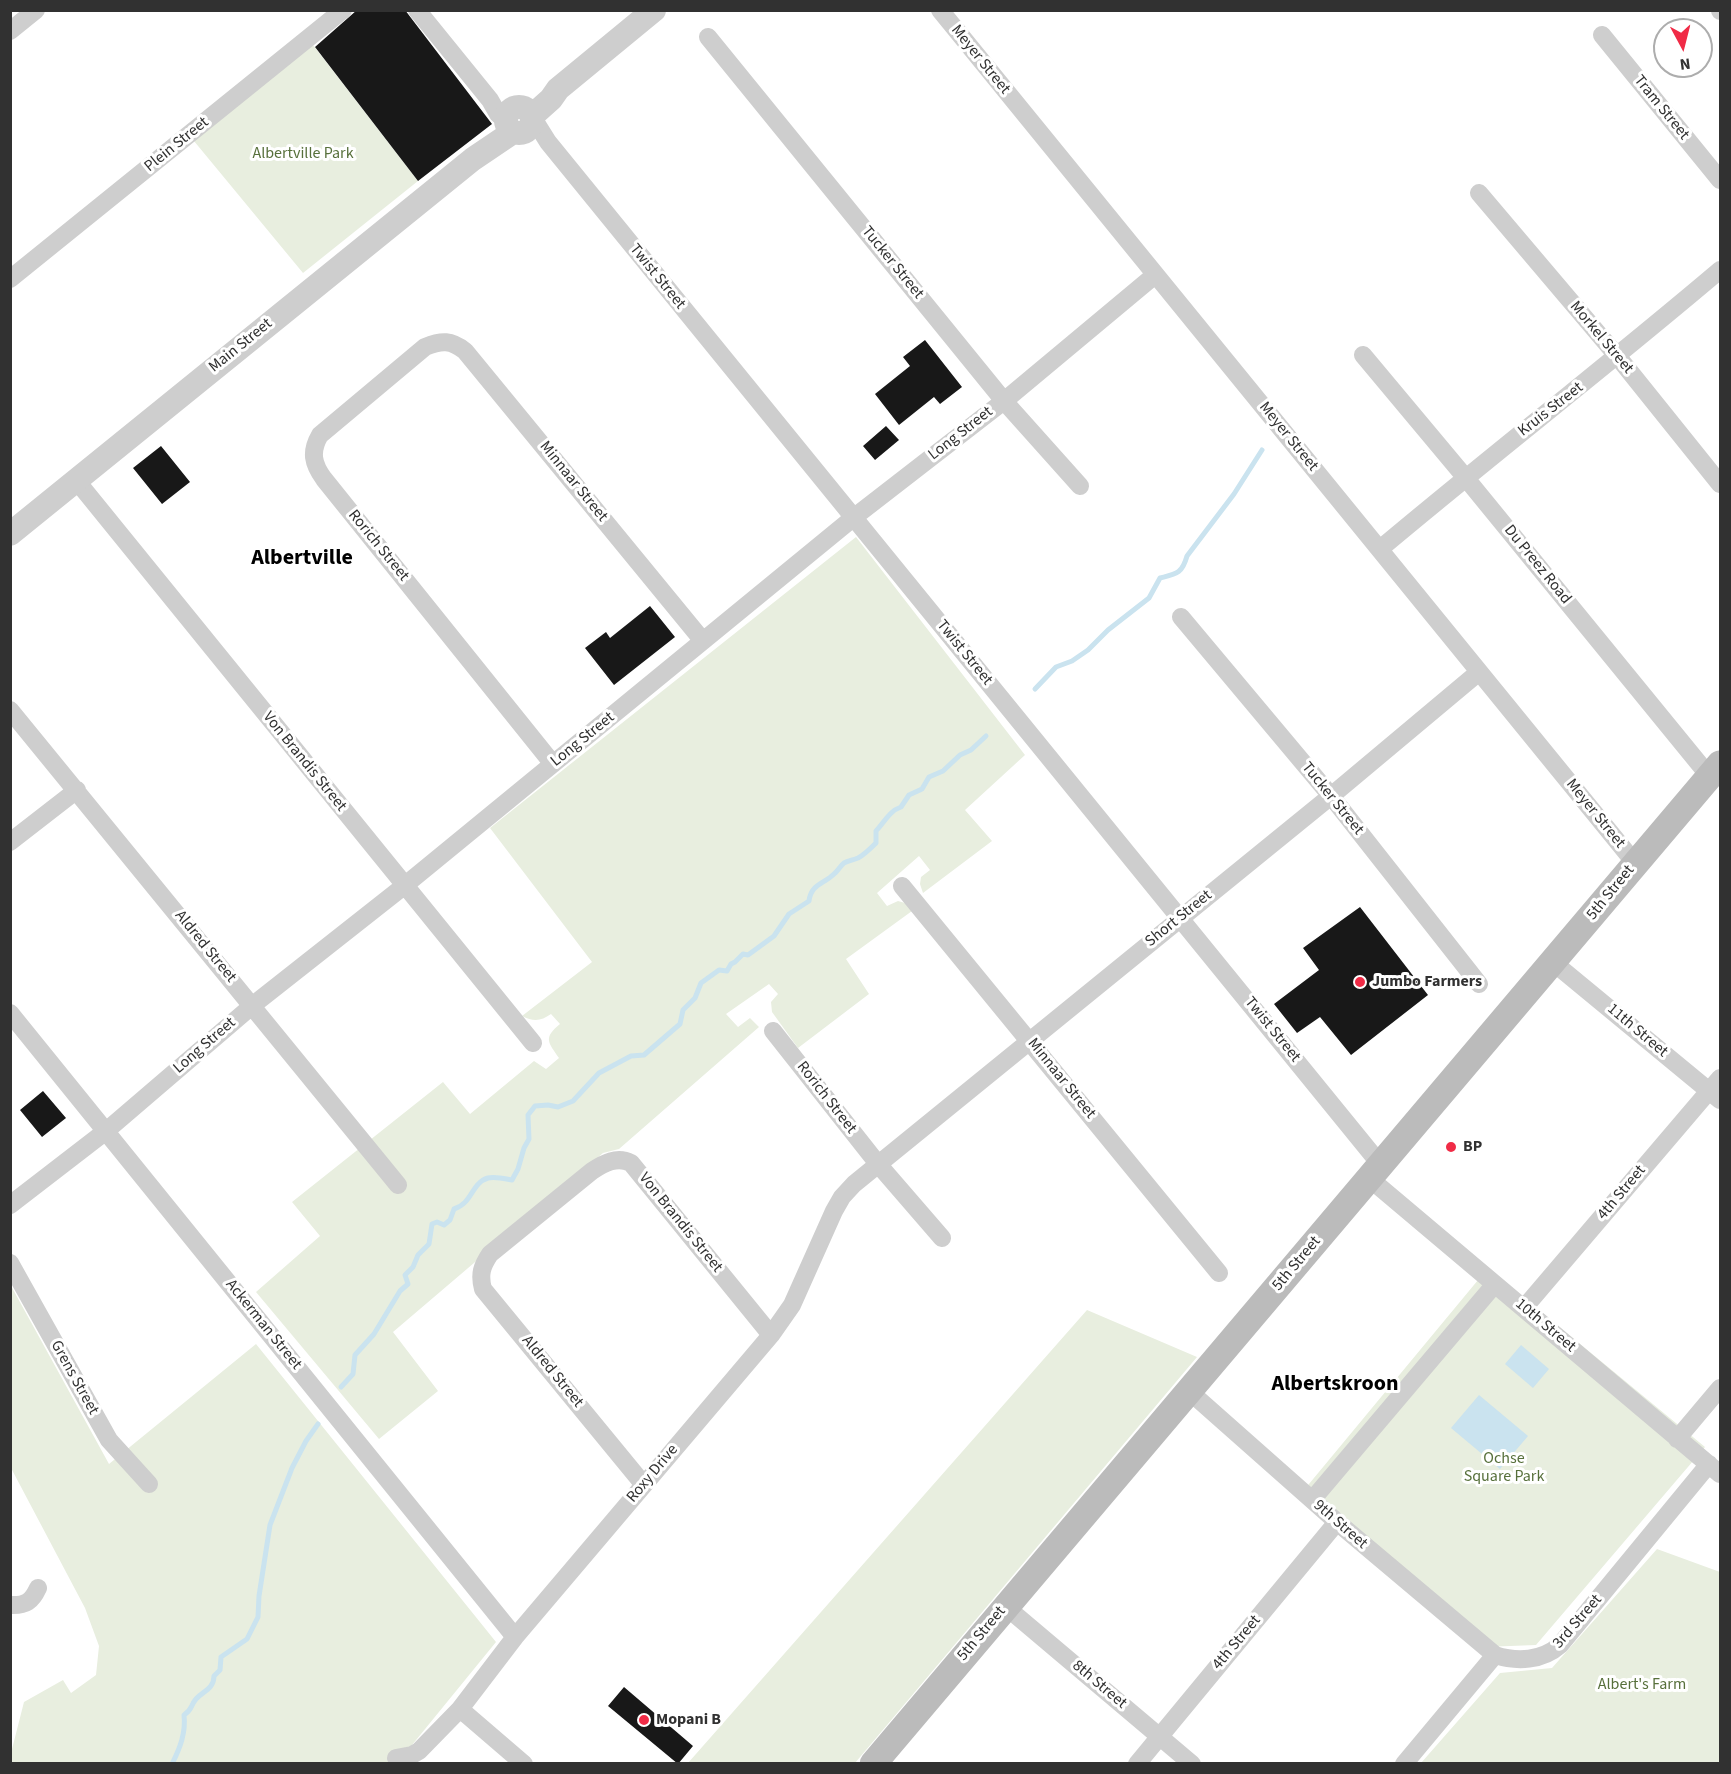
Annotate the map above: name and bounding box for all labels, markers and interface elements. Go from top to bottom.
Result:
north arrow [1653,18,1713,78]
street label: Meyer Street [946,21,1014,99]
text: N [1678,52,1692,75]
street label: Tram Street [1629,72,1693,144]
street label: Plein Street [141,113,213,177]
park label: Albertville Park [252,144,354,164]
street label: Tucker Street [857,223,927,303]
street label: Twist Street [625,240,689,314]
street label: Morkel Street [1565,298,1637,378]
street label: Main Street [206,315,276,377]
street label: Kruis Street [1515,379,1587,441]
street label: Meyer Street [1254,398,1322,476]
street label: Long Street [925,403,997,465]
street label: Minnaar Street [535,438,611,526]
street label: Rorich Street [343,506,413,586]
street label: Du Preez Road [1499,521,1575,609]
district label: Albertville [251,546,353,572]
street label: Twist Street [932,616,996,690]
street label: Von Brandis Street [258,708,350,816]
street label: Long Street [547,709,619,771]
street label: Tucker Street [1297,759,1367,839]
street label: Meyer Street [1561,775,1629,853]
street label: 5th Street [1583,862,1639,924]
street label: Short Street [1142,886,1216,952]
street label: Aldred Street [170,907,240,987]
place label: Jumbo Farmers [1372,972,1482,992]
marker: Jumbo Farmers [1353,975,1367,989]
street label: Twist Street [1240,993,1304,1067]
street label: 11th Street [1603,1000,1671,1062]
street label: Long Street [170,1014,240,1078]
street label: Minnaar Street [1023,1035,1099,1123]
street label: Rorich Street [792,1058,860,1138]
place label: BP [1463,1137,1482,1157]
marker: BP [1444,1140,1458,1154]
street label: 4th Street [1594,1162,1650,1224]
street label: Von Brandis Street [634,1169,726,1277]
street label: 5th Street [1269,1233,1325,1295]
street label: Ackerman Street [221,1276,305,1374]
street label: 10th Street [1511,1295,1579,1357]
street label: Aldred Street [517,1332,587,1412]
street label: Grens Street [46,1338,102,1418]
district label: Albertskroon [1271,1372,1399,1398]
street label: Roxy Drive [623,1441,683,1507]
park label: Ochse Square Park [1464,1449,1544,1487]
street label: 9th Street [1309,1496,1371,1554]
street label: 3rd Street [1549,1591,1607,1653]
street label: 5th Street [954,1603,1010,1665]
street label: 4th Street [1209,1612,1265,1674]
street label: 8th Street [1068,1657,1130,1713]
park label: Albert's Farm [1598,1675,1686,1695]
place label: Mopani B [656,1710,721,1730]
marker: Mopani B [637,1713,651,1727]

